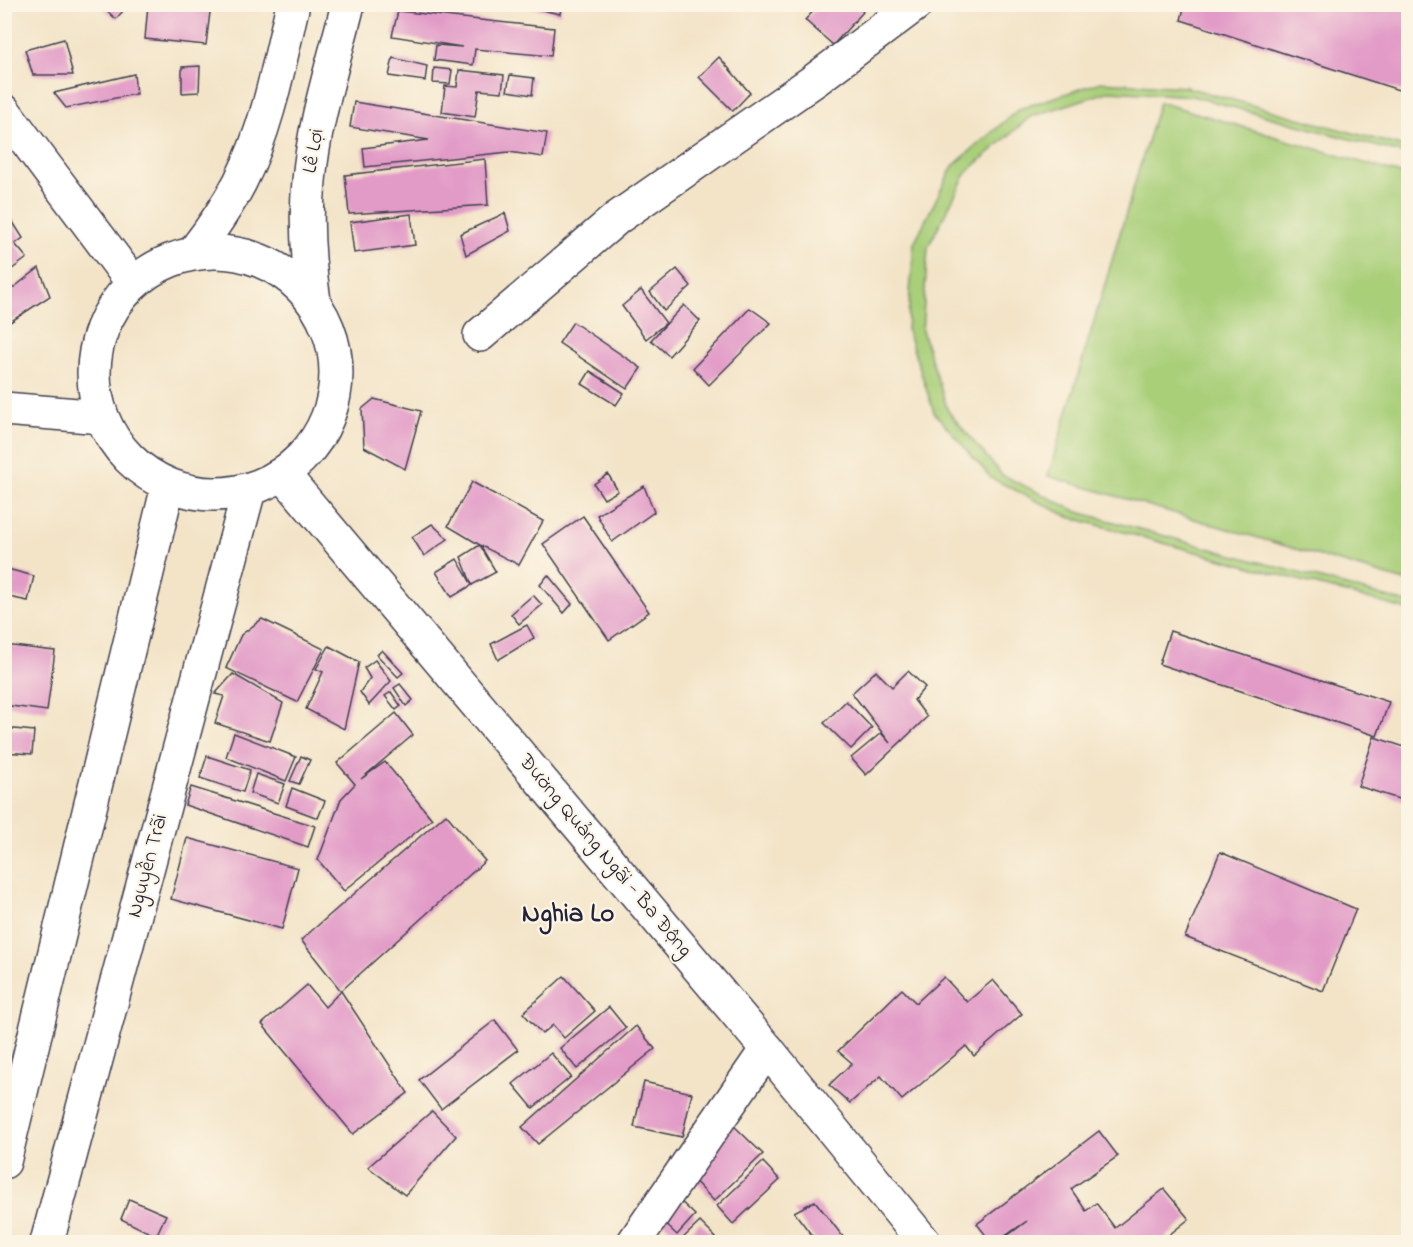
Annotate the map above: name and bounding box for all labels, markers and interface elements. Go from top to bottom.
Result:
street label: Lê Lợi [295,126,333,176]
street label: Đường Quảng Ngãi - Ba Động [509,747,699,965]
street label: Nguyễn Trãi [120,811,178,922]
district label: Nghia Lo [522,895,614,935]

